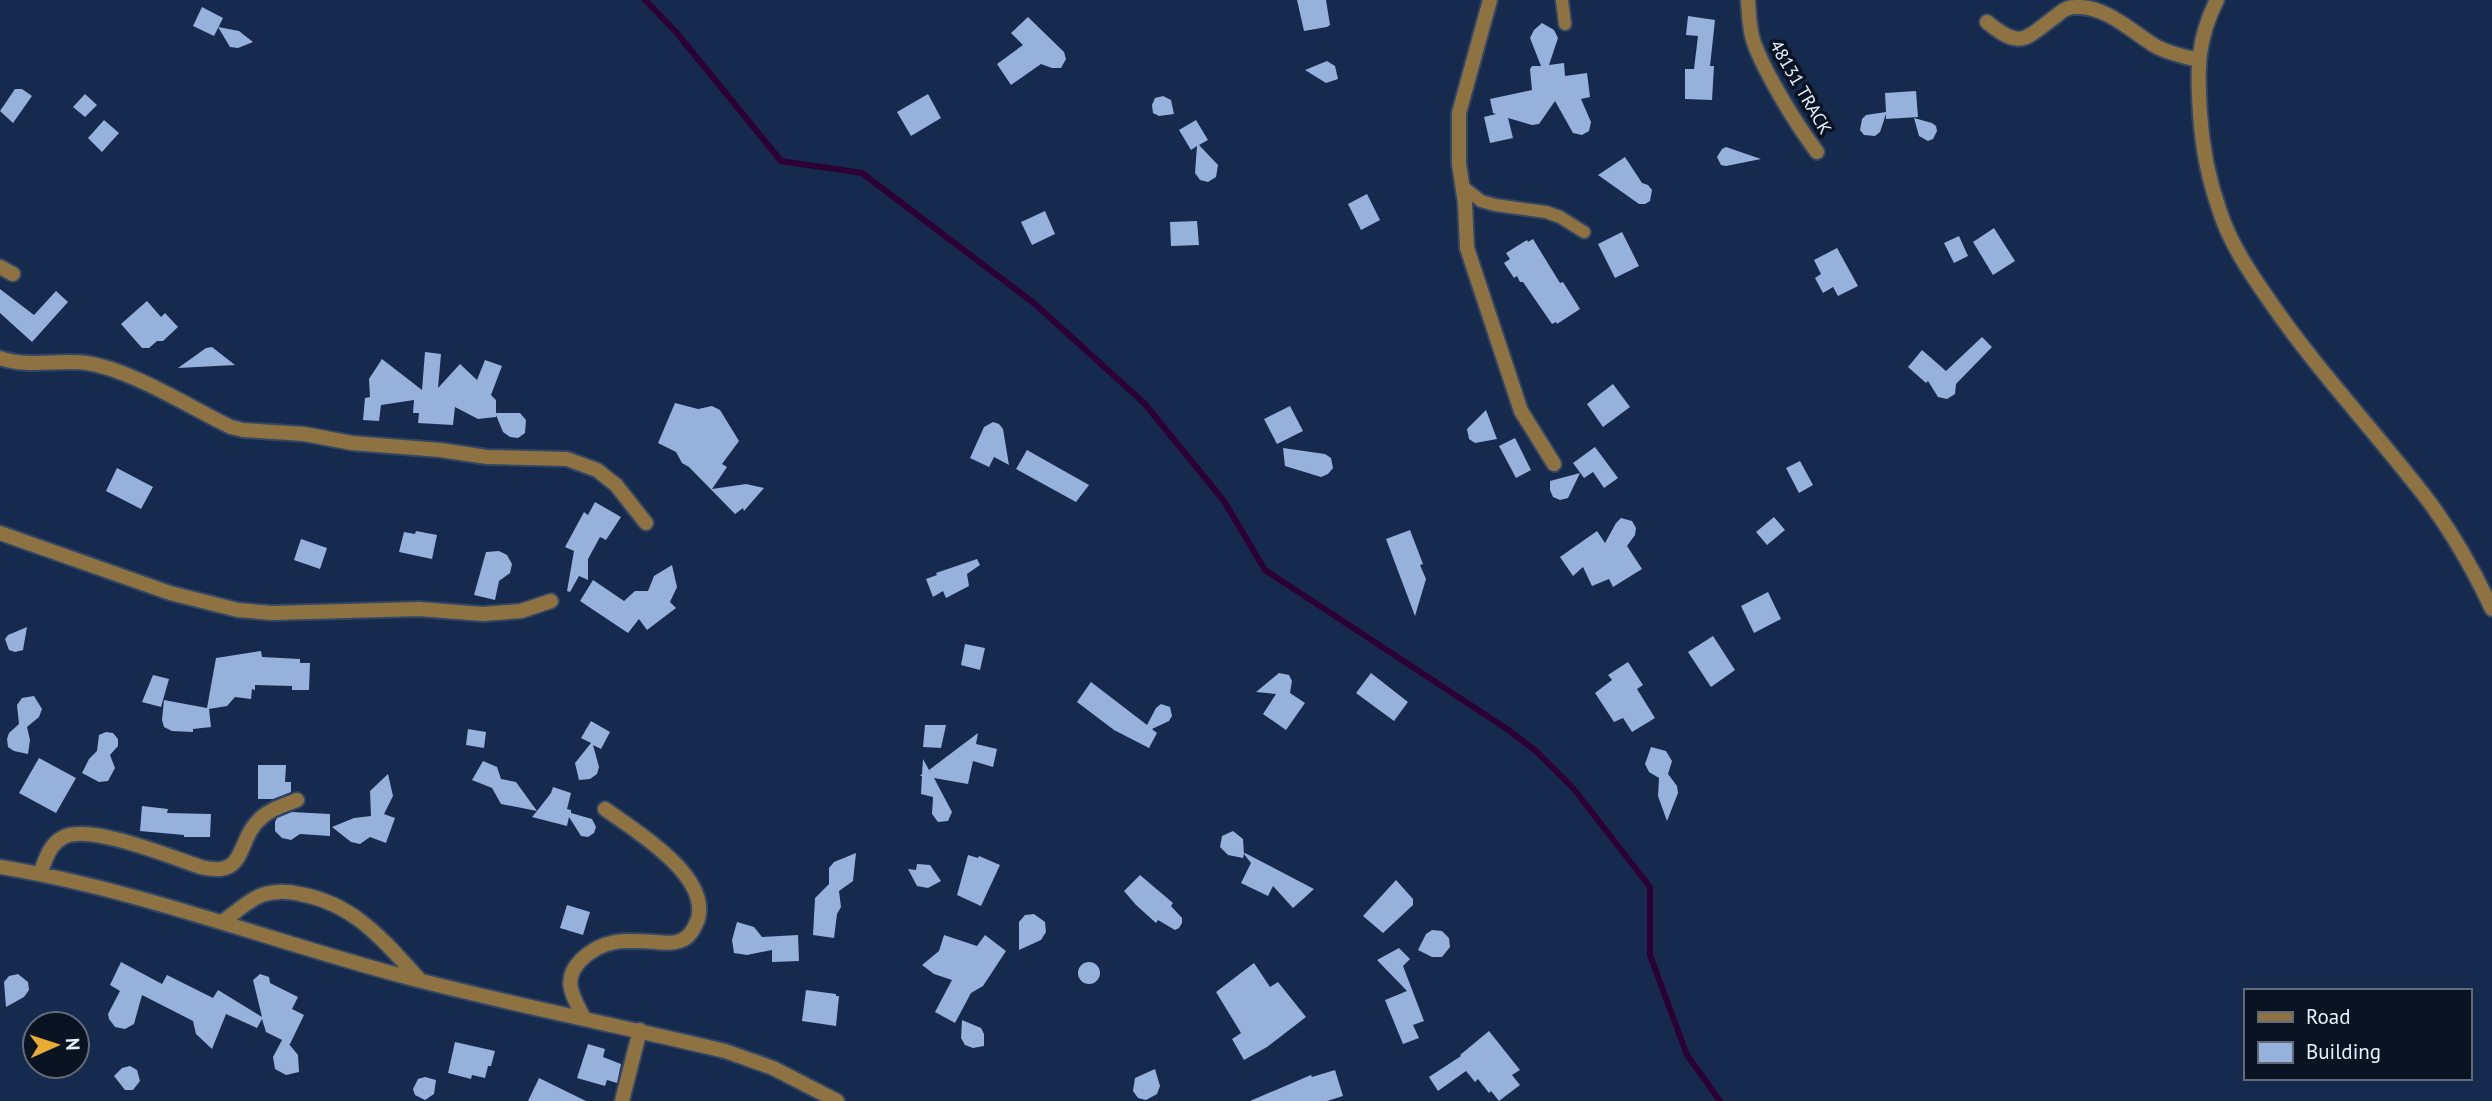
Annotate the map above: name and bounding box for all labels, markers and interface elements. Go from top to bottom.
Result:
street label: 48131 TRACK [1765,36,1837,138]
legend [2244,989,2471,1080]
text: Road [2306,1003,2350,1030]
north arrow [21,1010,91,1080]
text: N [61,1037,85,1051]
text: Building [2306,1038,2381,1065]

